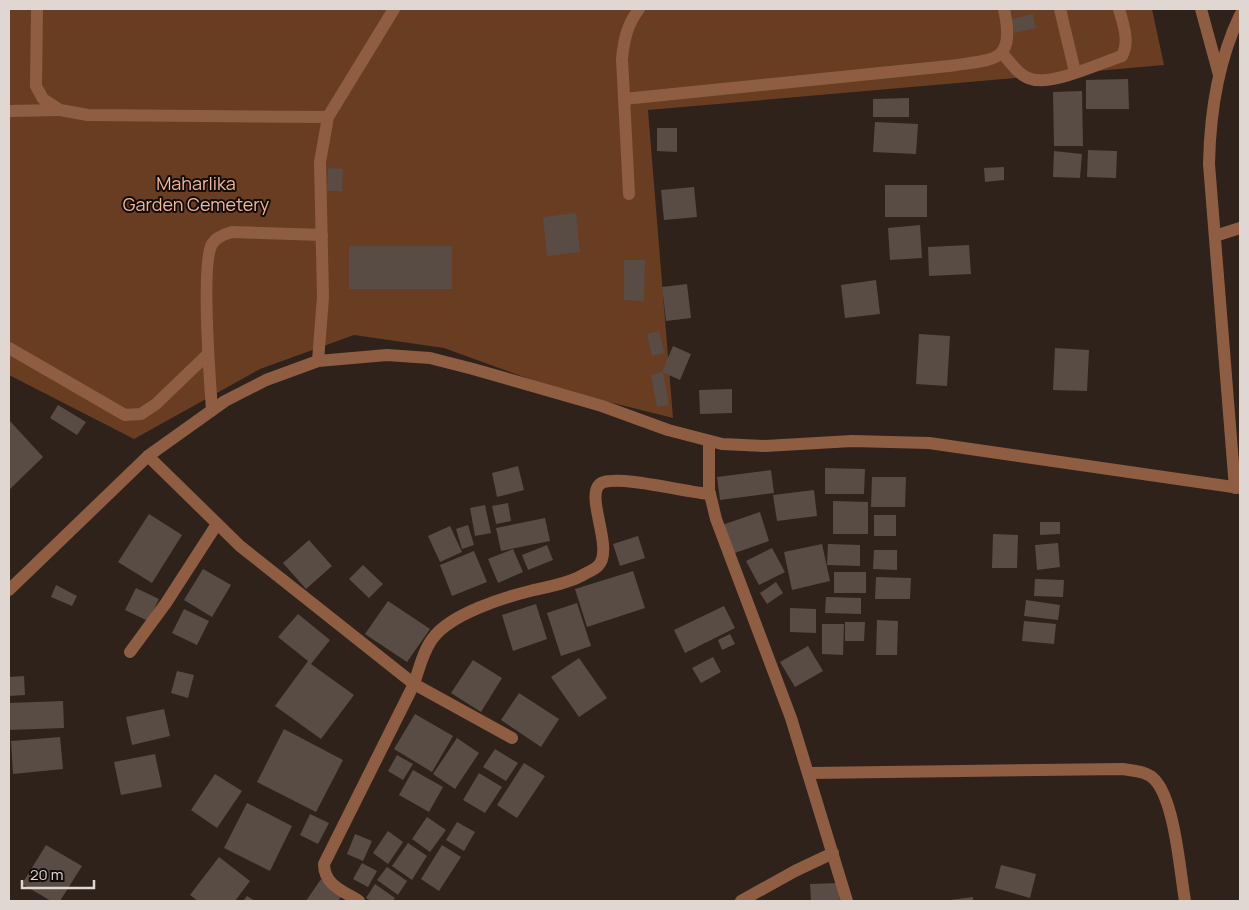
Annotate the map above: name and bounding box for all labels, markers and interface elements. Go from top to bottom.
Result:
park label: Maharlika Garden Cemetery [123,171,270,216]
scale bar [22,858,95,890]
text: 20 m [30,864,63,885]

